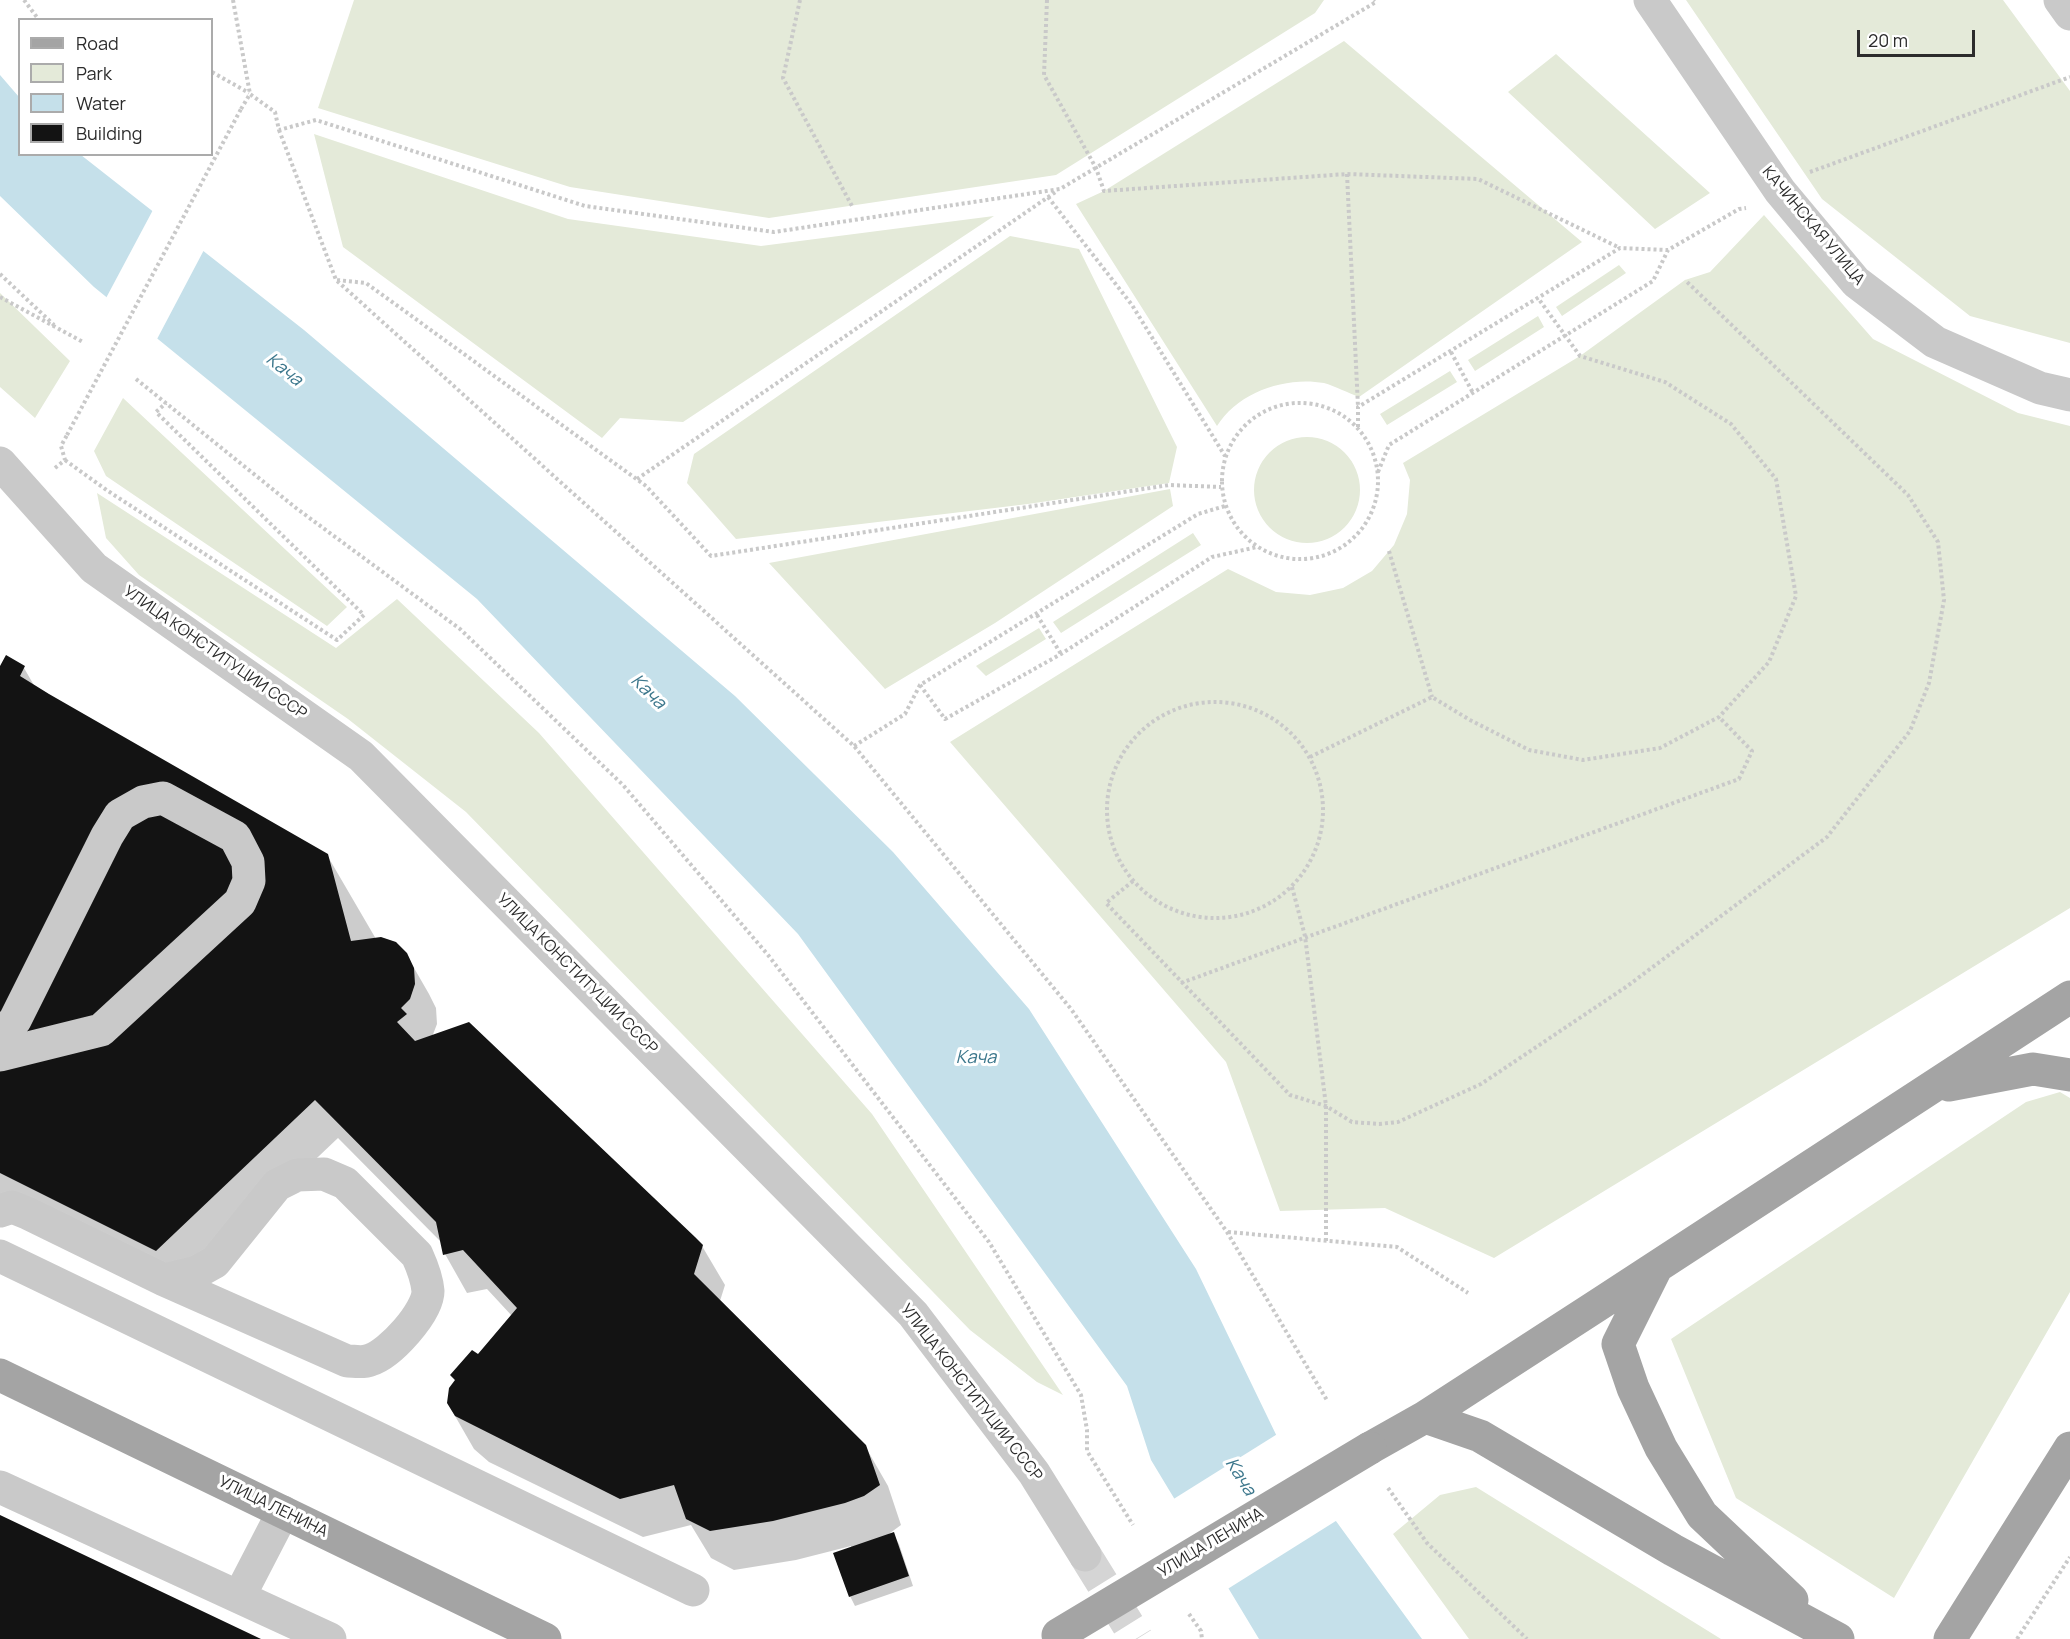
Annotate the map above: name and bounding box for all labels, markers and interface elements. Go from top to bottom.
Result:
legend [18,18,213,156]
scale bar [1860,18,1978,56]
text: 20 m [1868,28,1908,52]
text: Road [76,31,119,55]
text: Park [76,61,112,85]
text: Water [76,91,126,115]
text: Building [76,121,142,145]
street label: КАЧИНСКАЯ УЛИЦА [1758,163,1868,289]
water label: Кача [261,349,307,391]
street label: УЛИЦА КОНСТИТУЦИИ СССР [120,582,310,724]
water label: Кача [626,670,670,714]
street label: УЛИЦА КОНСТИТУЦИИ СССР [493,890,661,1058]
water label: Кача [956,1047,996,1069]
street label: УЛИЦА КОНСТИТУЦИИ СССР [896,1301,1046,1485]
water label: Кача [1220,1454,1260,1500]
street label: УЛИЦА ЛЕНИНА [215,1472,331,1542]
street label: УЛИЦА ЛЕНИНА [1155,1504,1267,1582]

